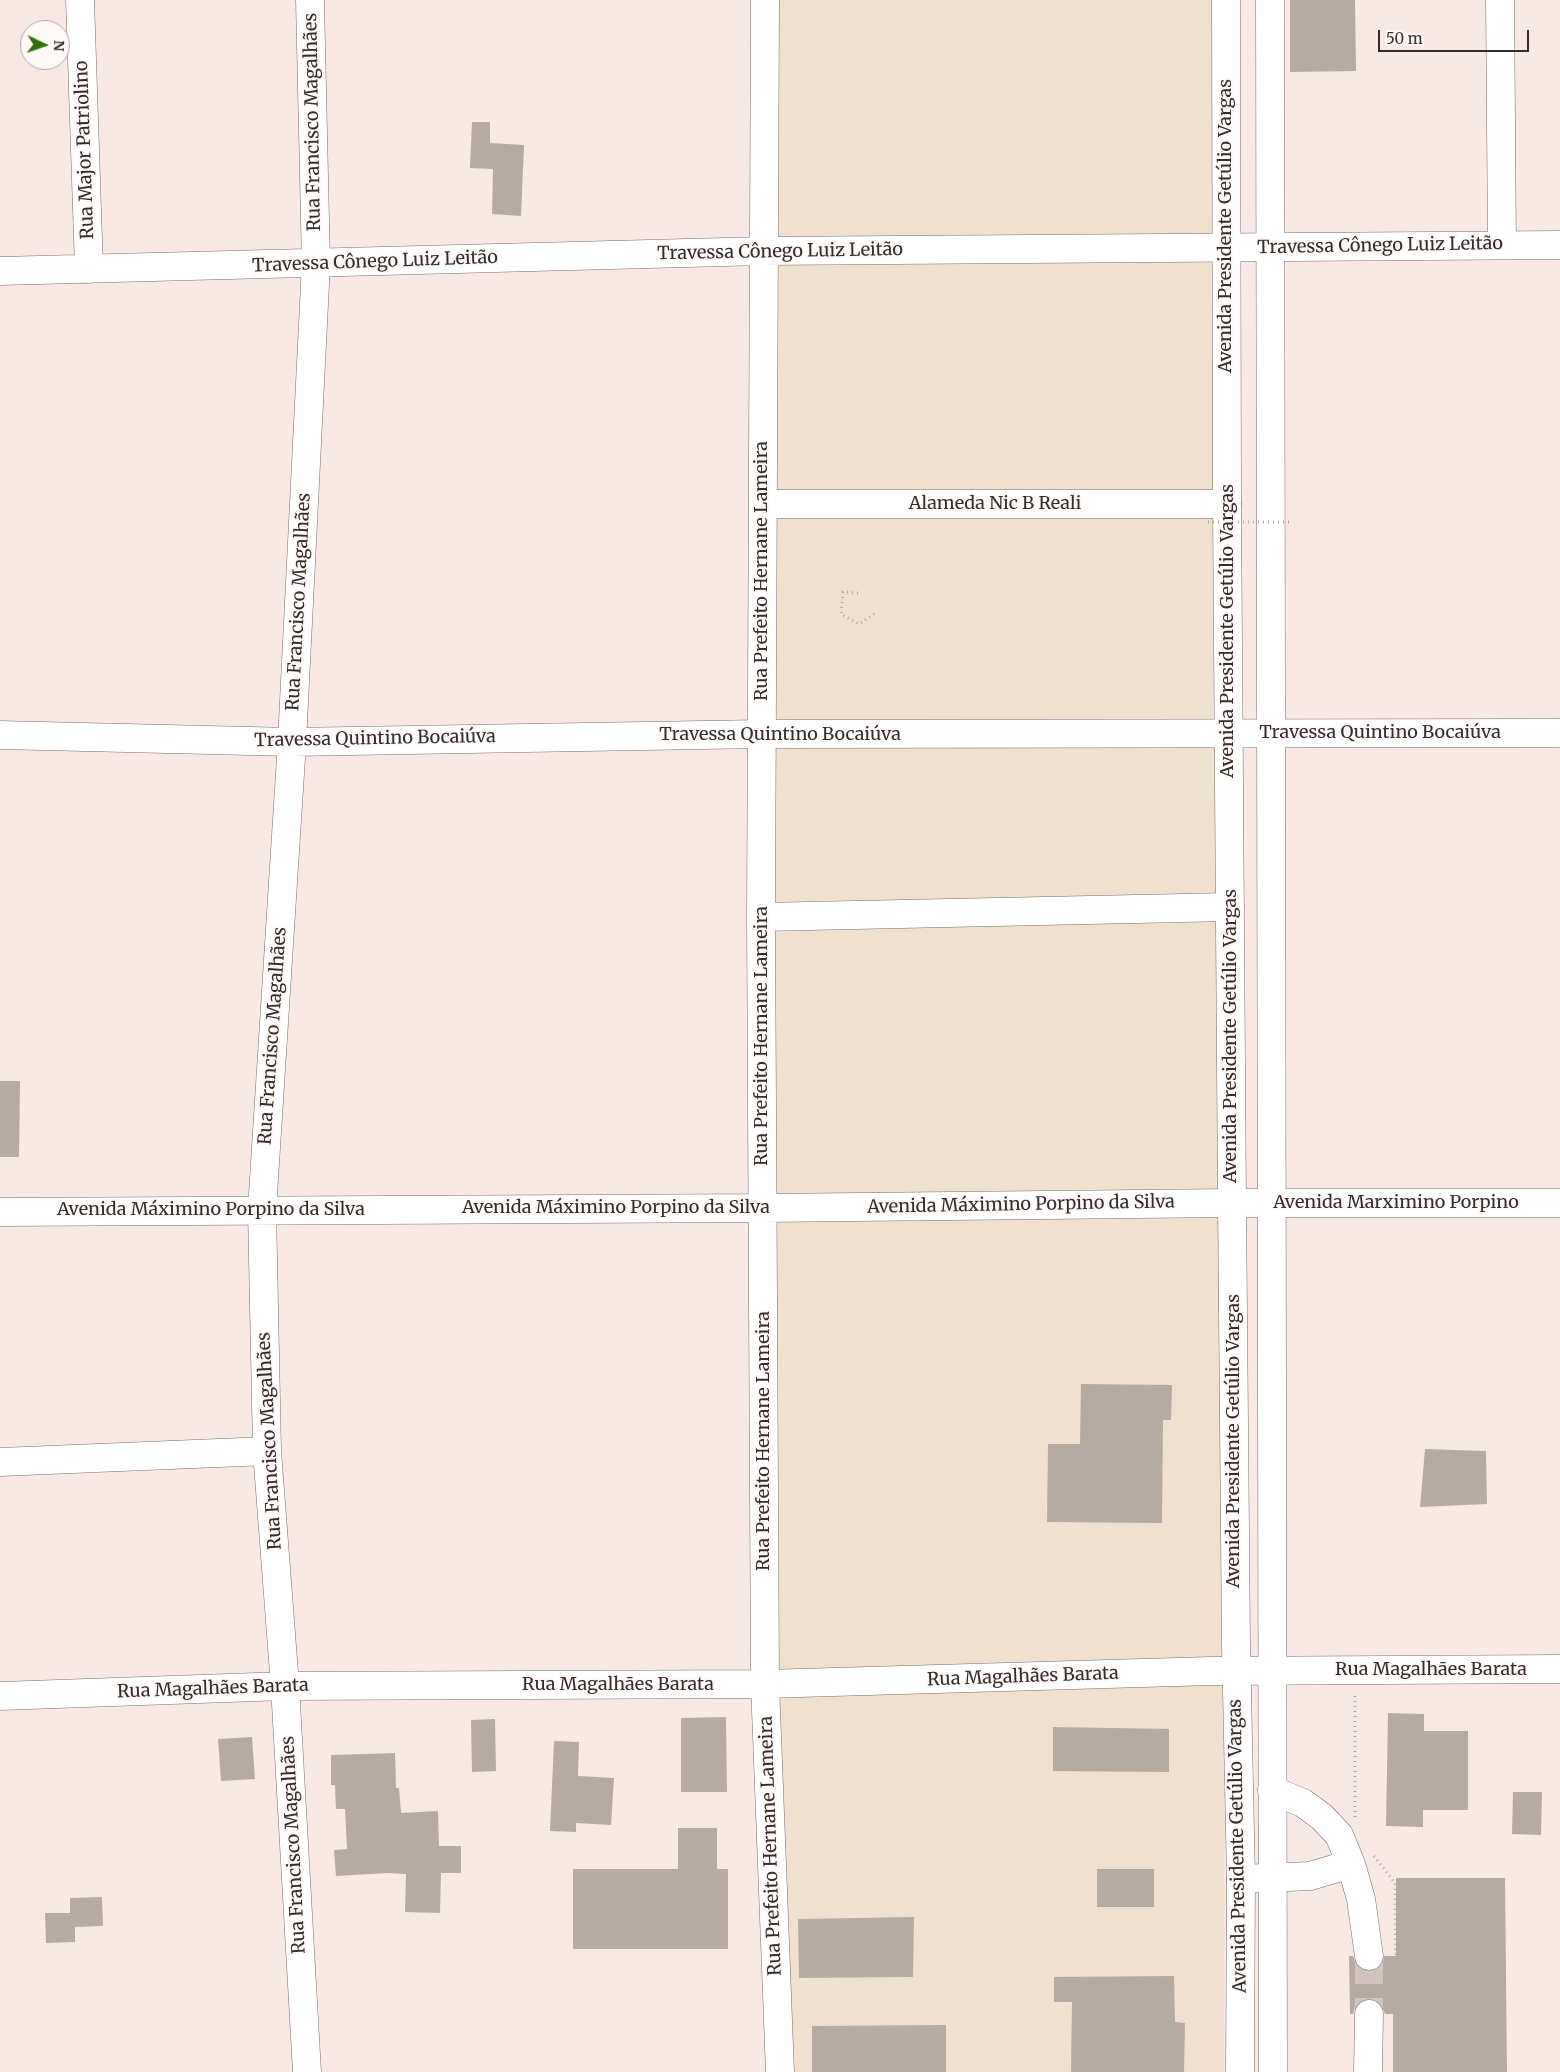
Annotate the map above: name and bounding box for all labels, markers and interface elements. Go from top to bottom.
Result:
street label: Rua Francisco Magalhães [300,13,326,231]
north arrow [20,20,70,70]
scale bar [1380,20,1531,52]
text: 50 m [1386,29,1423,48]
text: N [50,40,68,52]
street label: Rua Major Patriolino [71,60,99,240]
street label: Avenida Presidente Getúlio Vargas [1215,79,1237,373]
street label: Travessa Cônego Luiz Leitão [1257,233,1503,259]
street label: Travessa Cônego Luiz Leitão [657,239,903,265]
street label: Travessa Cônego Luiz Leitão [252,247,498,277]
street label: Rua Prefeito Hernane Lameira [751,441,773,701]
street label: Avenida Presidente Getúlio Vargas [1217,484,1239,778]
street label: Rua Francisco Magalhães [282,492,316,712]
street label: Alameda Nic B Reali [909,493,1081,515]
street label: Travessa Quintino Bocaiúva [1259,722,1501,744]
street label: Travessa Quintino Bocaiúva [659,724,901,746]
street label: Travessa Quintino Bocaiúva [254,726,496,752]
street label: Avenida Presidente Getúlio Vargas [1220,889,1242,1183]
street label: Rua Prefeito Hernane Lameira [751,906,773,1166]
street label: Rua Francisco Magalhães [255,926,291,1146]
street label: Avenida Máximino Porpino da Silva [867,1192,1175,1218]
street label: Avenida Marximino Porpino [1273,1192,1519,1214]
street label: Avenida Máximino Porpino da Silva [462,1197,770,1219]
street label: Avenida Máximino Porpino da Silva [57,1199,365,1221]
street label: Avenida Presidente Getúlio Vargas [1223,1294,1245,1588]
street label: Rua Prefeito Hernane Lameira [753,1311,775,1571]
street label: Rua Francisco Magalhães [253,1331,287,1551]
street label: Rua Magalhães Barata [1335,1659,1527,1681]
street label: Rua Magalhães Barata [927,1663,1119,1691]
street label: Rua Magalhães Barata [522,1674,714,1696]
street label: Rua Magalhães Barata [117,1675,309,1703]
street label: Avenida Presidente Getúlio Vargas [1225,1699,1251,1993]
street label: Rua Prefeito Hernane Lameira [756,1716,786,1976]
street label: Rua Francisco Magalhães [277,1735,311,1955]

